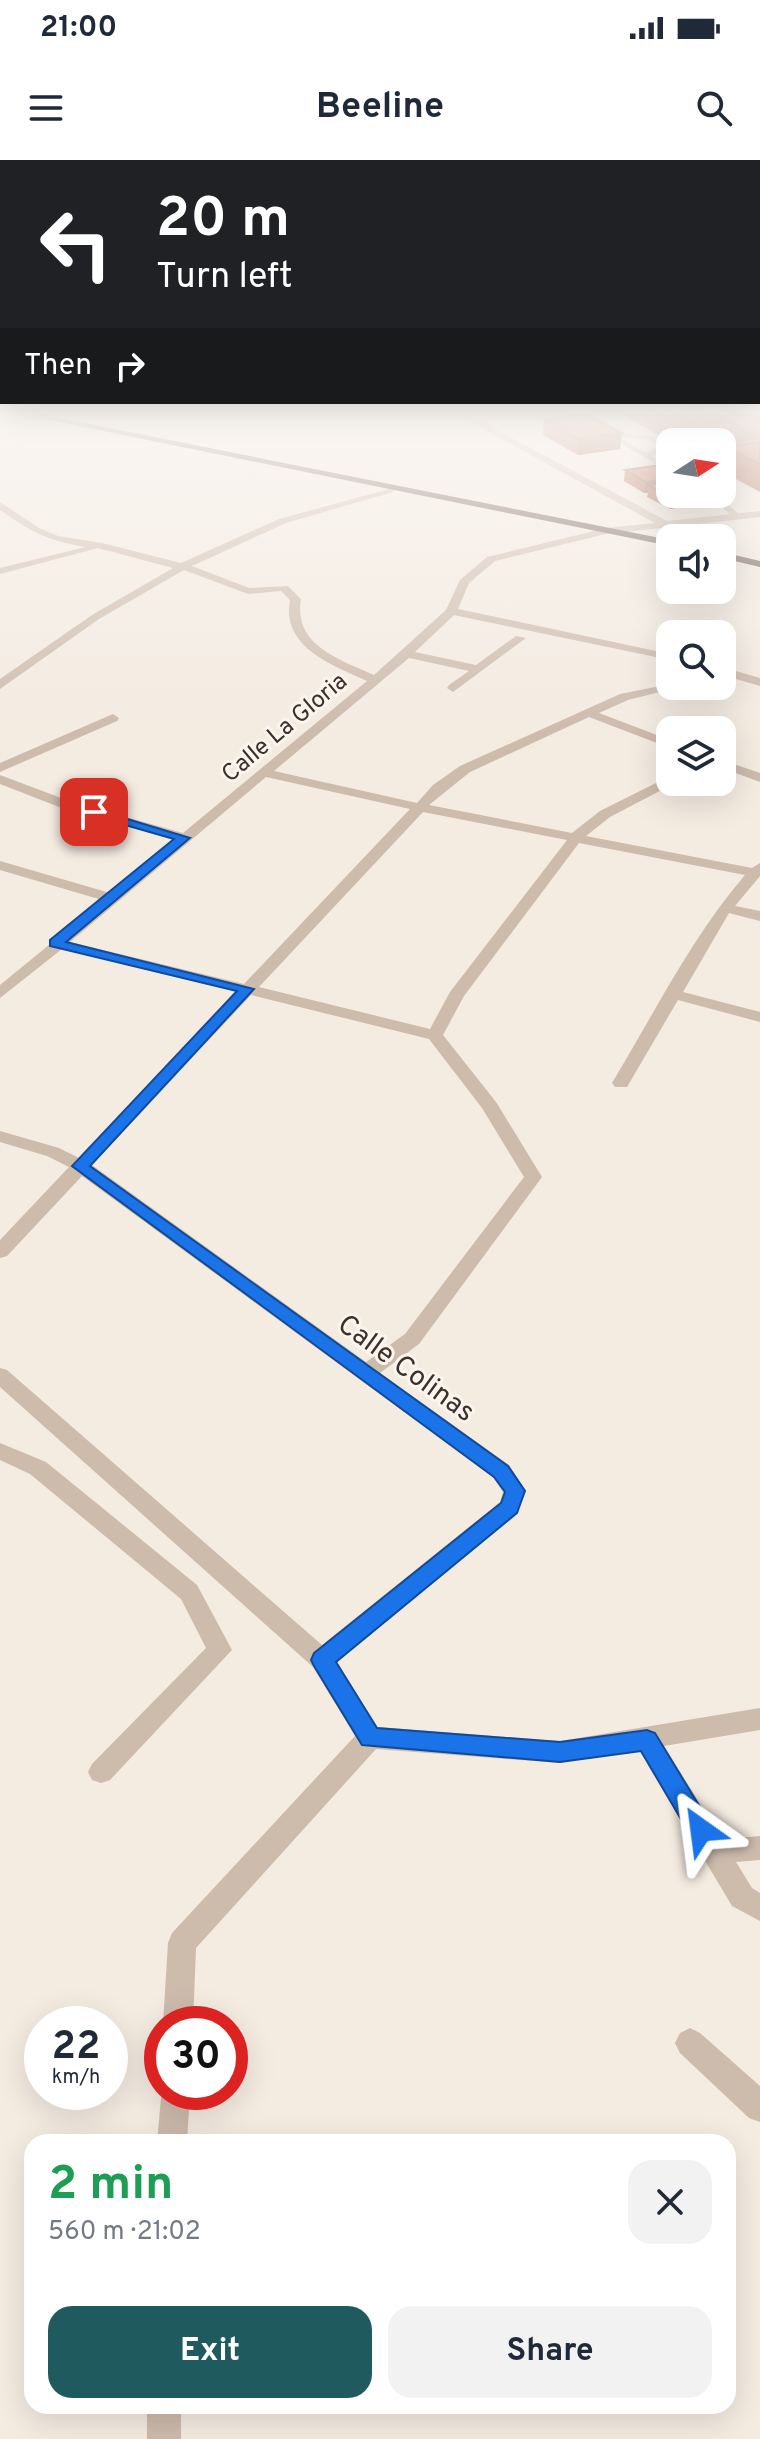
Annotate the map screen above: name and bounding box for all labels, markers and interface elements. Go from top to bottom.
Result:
text: 21:00 [40,10,117,47]
text: Beeline [316,85,444,131]
icon: menu [24,86,68,130]
icon: search [692,86,736,130]
text: 20 m [156,186,290,256]
icon: left [24,192,128,296]
text: Turn left [156,255,293,301]
icon: right [108,344,152,388]
text: Then [24,348,92,385]
north arrow [656,428,736,508]
map controls [656,428,736,796]
button: sound [656,524,736,604]
button: search [656,620,736,700]
street label: Calle La Gloria [216,667,354,790]
button: layers [656,716,736,796]
pin [60,778,128,846]
icon: arrive [72,790,116,834]
street label: Calle Colinas [329,1307,481,1431]
position arrow [659,1788,743,1872]
speed limit sign: 30 [144,2006,248,2110]
text: 22 [52,2023,100,2073]
text: km/h [52,2065,100,2091]
text: 2 min [48,2156,173,2216]
button: close [628,2160,712,2244]
text: 560 m · 21:02 [48,2216,201,2249]
button: Exit [48,2306,372,2398]
button: Share [388,2306,712,2398]

